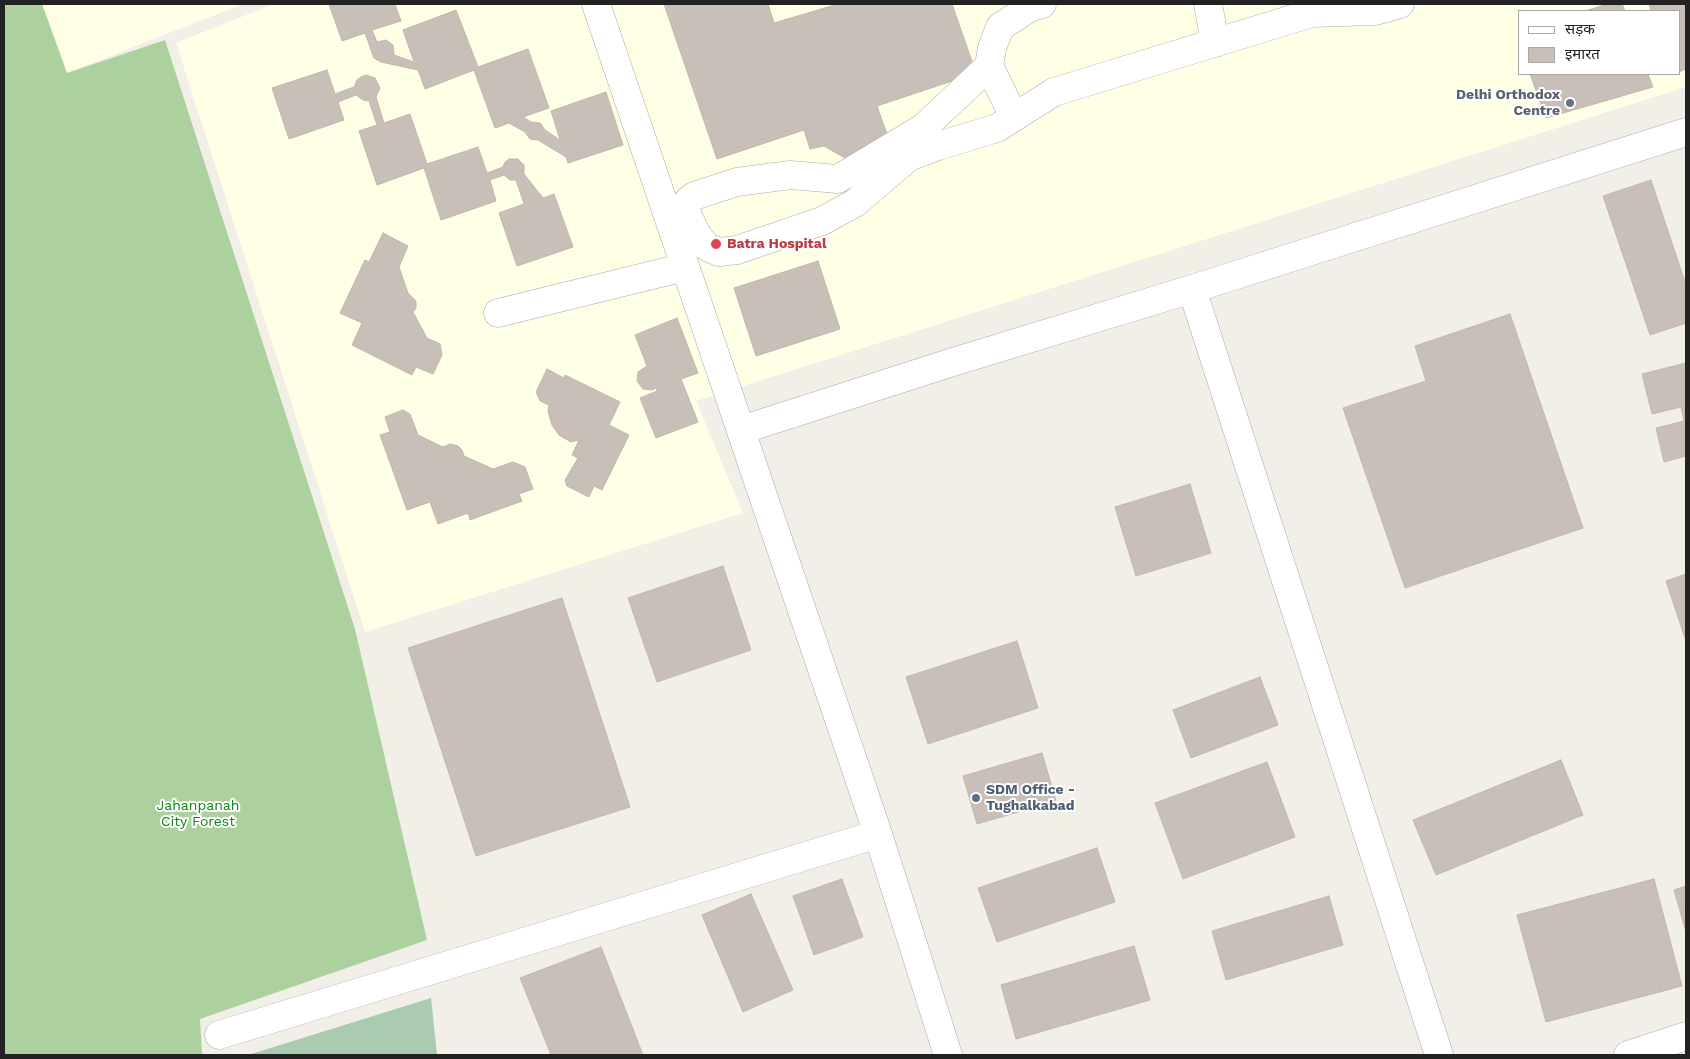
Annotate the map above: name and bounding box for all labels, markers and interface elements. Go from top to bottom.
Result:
legend [1518,10,1680,75]
text: सड़क [1565,20,1595,38]
text: इमारत [1565,45,1600,63]
place label: Delhi Orthodox Centre [1456,87,1560,120]
marker: Delhi Orthodox Centre [1564,97,1576,109]
place label: Batra Hospital [727,236,827,252]
marker: Batra Hospital [709,237,723,251]
place label: SDM Office - Tughalkabad [986,782,1075,814]
marker: SDM Office - Tughalkabad [970,792,982,804]
park label: Jahanpanah City Forest [157,798,239,830]

